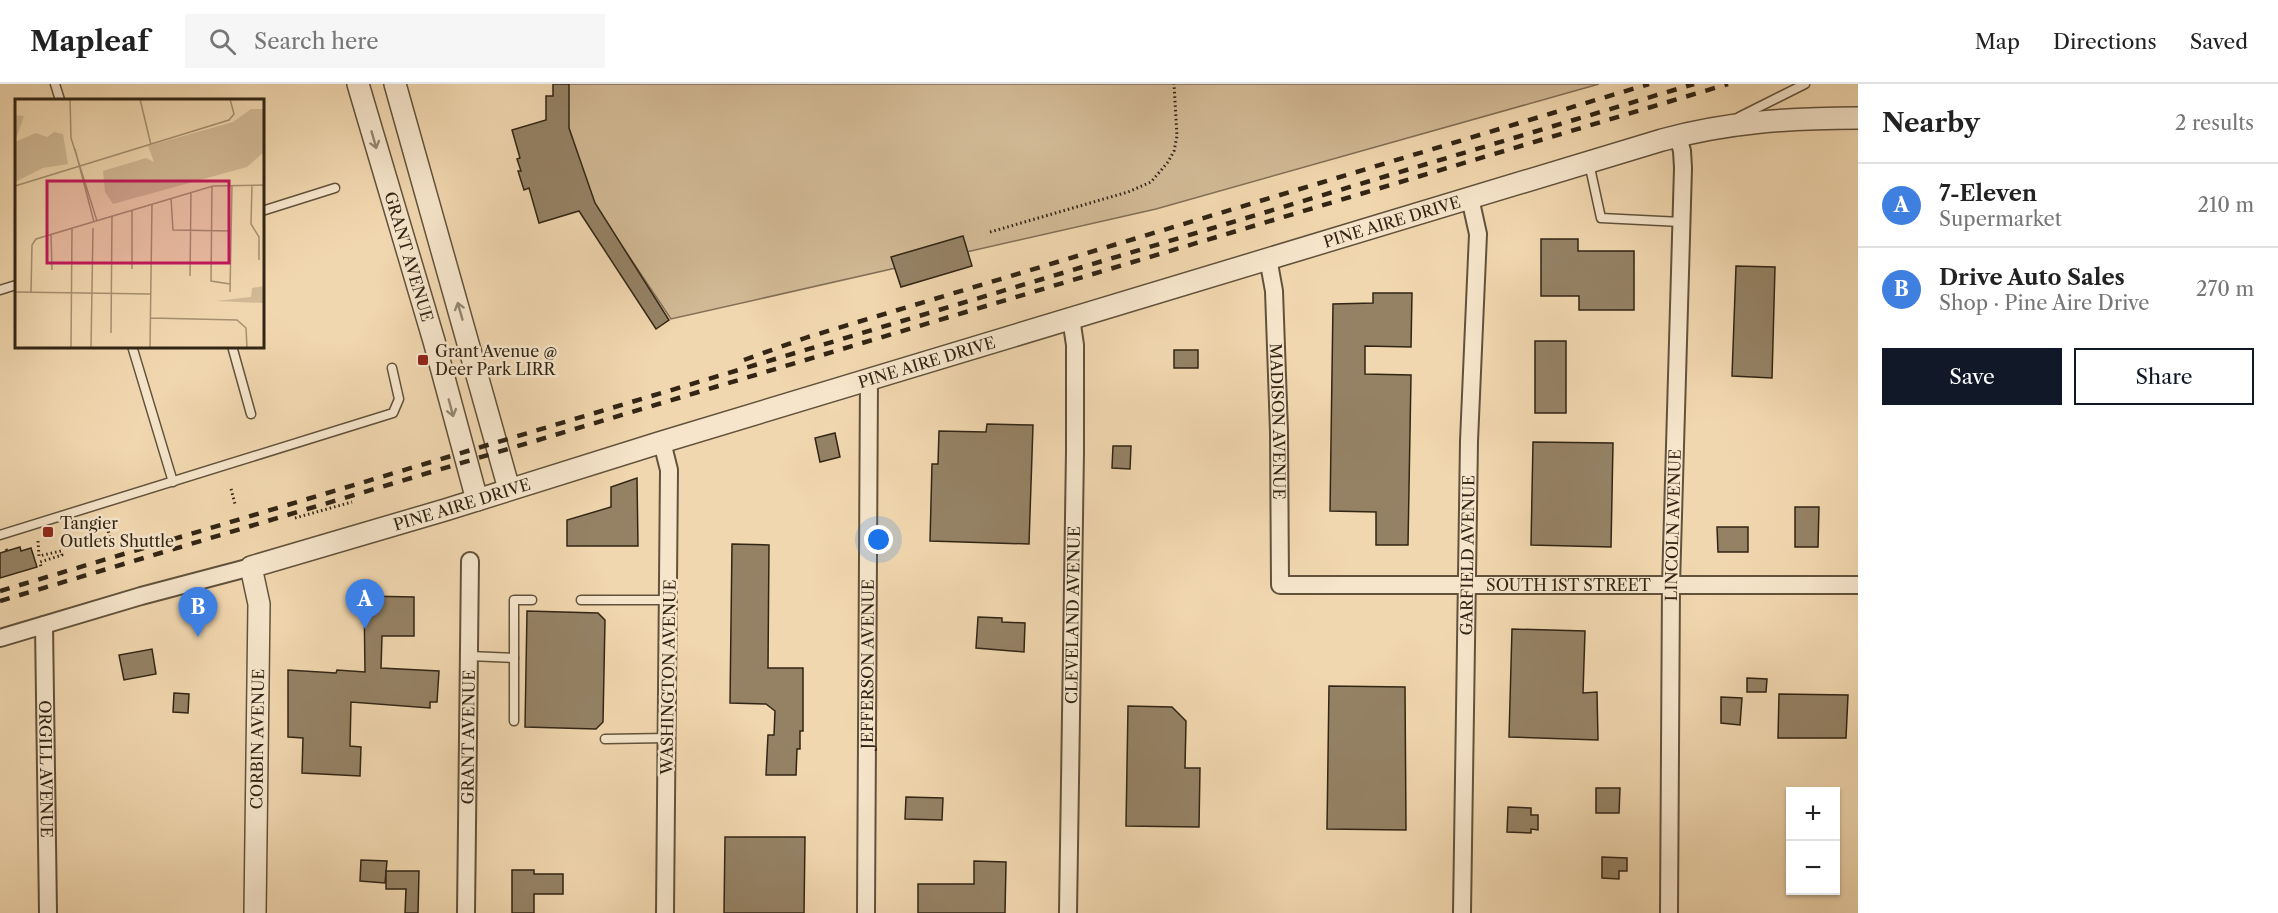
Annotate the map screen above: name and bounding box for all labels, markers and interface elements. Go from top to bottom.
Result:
search box [185,14,605,68]
text: Mapleaf [30,24,149,58]
icon: search [206,25,239,58]
text: Search here [254,28,379,55]
text: Map [1975,29,2020,54]
text: Directions [2053,29,2157,54]
text: Saved [2190,29,2248,54]
inset map [15,99,264,348]
text: Nearby [1882,107,1980,139]
text: 2 results [2175,111,2254,135]
one-way arrow [369,130,380,149]
text: 7-Eleven [1939,180,2037,207]
street label: GRANT AVENUE [380,189,438,324]
street label: PINE AIRE DRIVE [1321,191,1463,252]
text: A [1894,193,1909,217]
text: 210 m [2197,193,2254,217]
text: Supermarket [1939,207,2062,231]
text: Drive Auto Sales [1939,264,2125,291]
text: B [1894,277,1909,301]
text: 270 m [2196,277,2254,301]
text: Shop · Pine Aire Drive [1939,291,2149,315]
one-way arrow [454,302,465,321]
street label: PINE AIRE DRIVE [856,332,998,392]
place label: Grant Avenue @ Deer Park LIRR [435,341,557,379]
street label: MADISON AVENUE [1266,343,1289,500]
button: Save [1882,348,2062,405]
button: Share [2074,348,2254,405]
marker: Grant Avenue @ Deer Park LIRR [416,353,430,367]
one-way arrow [446,398,458,417]
street label: LINCOLN AVENUE [1661,449,1685,601]
street label: PINE AIRE DRIVE [391,474,533,535]
street label: GARFIELD AVENUE [1456,475,1478,635]
place label: Tangier Outlets Shuttle [60,513,174,551]
marker: Tangier Outlets Shuttle [41,525,55,539]
your location [864,525,893,554]
street label: CLEVELAND AVENUE [1061,526,1084,704]
street label: SOUTH 1ST STREET [1486,575,1651,595]
street label: WASHINGTON AVENUE [656,579,680,776]
street label: JEFFERSON AVENUE [857,579,878,752]
pin: A [346,580,385,629]
pin: B [178,588,218,637]
street label: CORBIN AVENUE [246,668,268,810]
street label: GRANT AVENUE [457,670,479,804]
street label: ORGILL AVENUE [35,700,57,838]
map controls [1786,787,1840,895]
button: + [1786,787,1840,841]
button: − [1786,841,1840,895]

